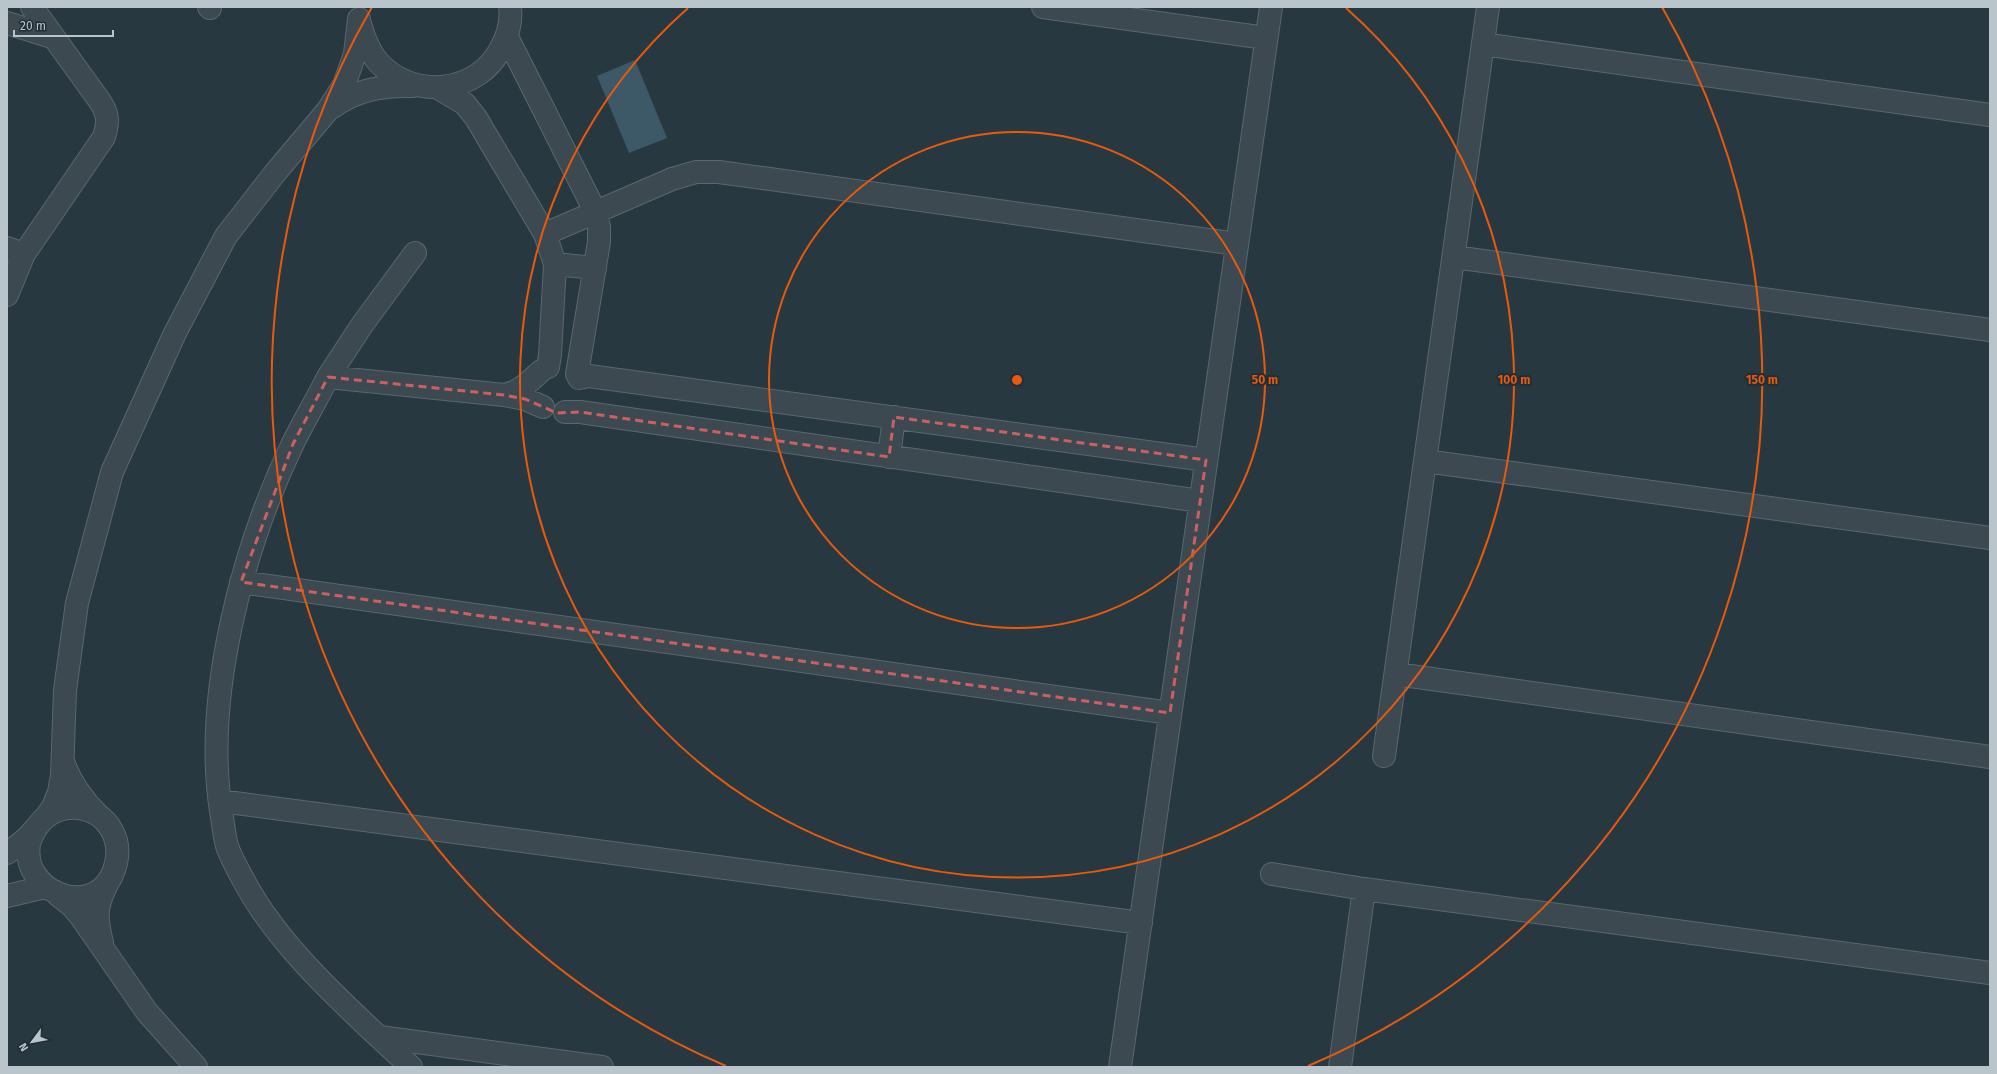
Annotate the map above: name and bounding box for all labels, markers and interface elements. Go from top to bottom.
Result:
scale bar [14,12,113,38]
text: 20 m [20,19,46,33]
centre of rings [1010,373,1024,387]
text: 50 m [1252,373,1278,387]
text: 100 m [1498,373,1530,387]
text: 150 m [1746,373,1778,387]
north arrow [12,1022,52,1062]
text: N [16,1040,31,1054]

